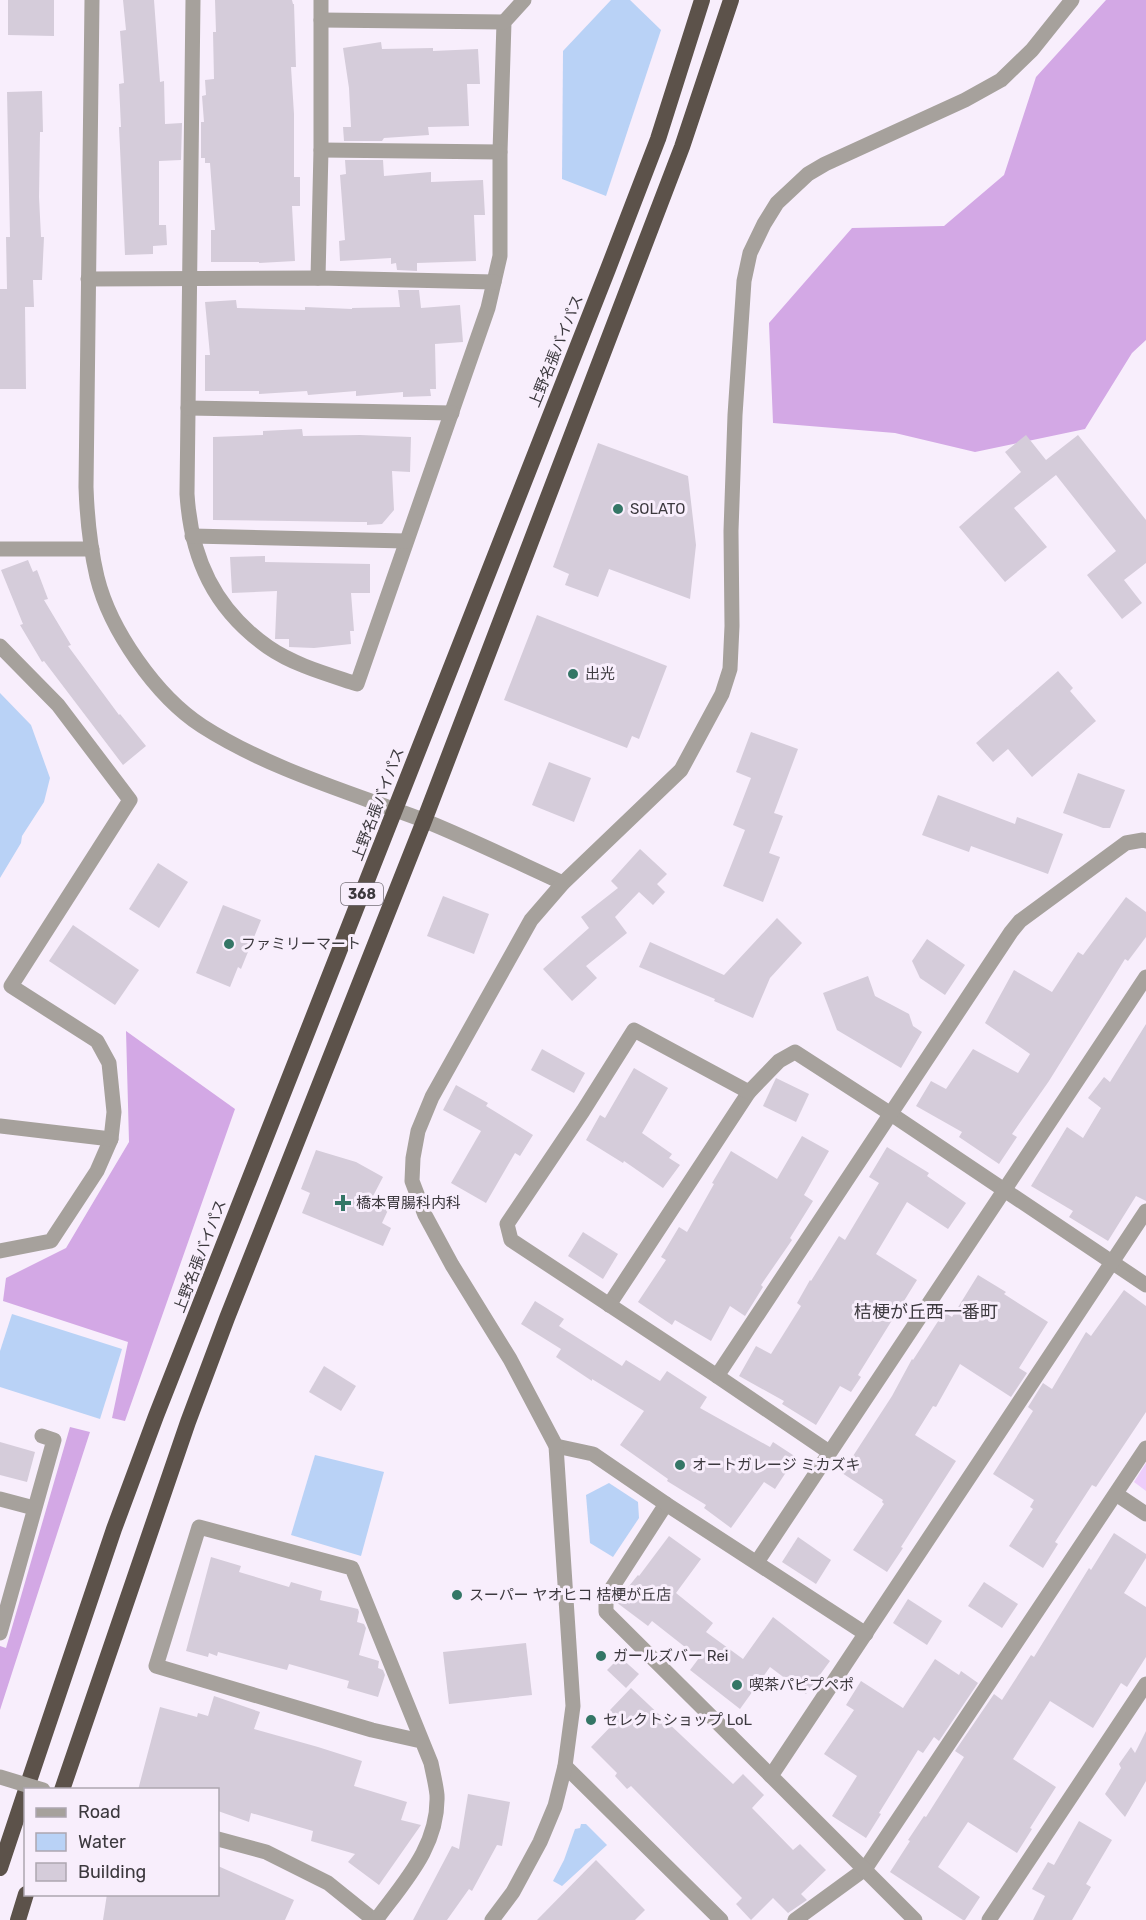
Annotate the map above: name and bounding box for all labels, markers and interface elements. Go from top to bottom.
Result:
street label: 上野名張バイパス [525,292,587,410]
place label: SOLATO [630,500,686,518]
marker: SOLATO [611,502,625,516]
place label: 出光 [585,665,615,683]
marker: 出光 [566,667,580,681]
street label: 上野名張バイパス [348,745,408,863]
road number: 368 [341,883,383,905]
place label: ファミリーマート [241,935,361,953]
marker: ファミリーマート [222,937,236,951]
marker: 橋本胃腸科内科 [334,1194,352,1212]
place label: 橋本胃腸科内科 [356,1194,461,1212]
street label: 上野名張バイパス [170,1197,230,1315]
district label: 桔梗が丘西一番町 [854,1301,998,1323]
place label: オートガレージ ミカズキ [692,1456,860,1474]
marker: オートガレージ ミカズキ [673,1458,687,1472]
place label: スーパー ヤオヒコ 桔梗が丘店 [469,1586,671,1604]
marker: スーパー ヤオヒコ 桔梗が丘店 [450,1588,464,1602]
place label: ガールズバー Rei [613,1647,728,1665]
marker: ガールズバー Rei [594,1649,608,1663]
place label: 喫茶パピプペポ [749,1676,854,1694]
marker: 喫茶パピプペポ [730,1678,744,1692]
place label: セレクトショップ LoL [603,1711,753,1729]
marker: セレクトショップ LoL [584,1713,598,1727]
legend [24,1788,219,1896]
text: Road [78,1801,121,1823]
text: Water [78,1831,126,1853]
text: Building [78,1861,146,1883]

